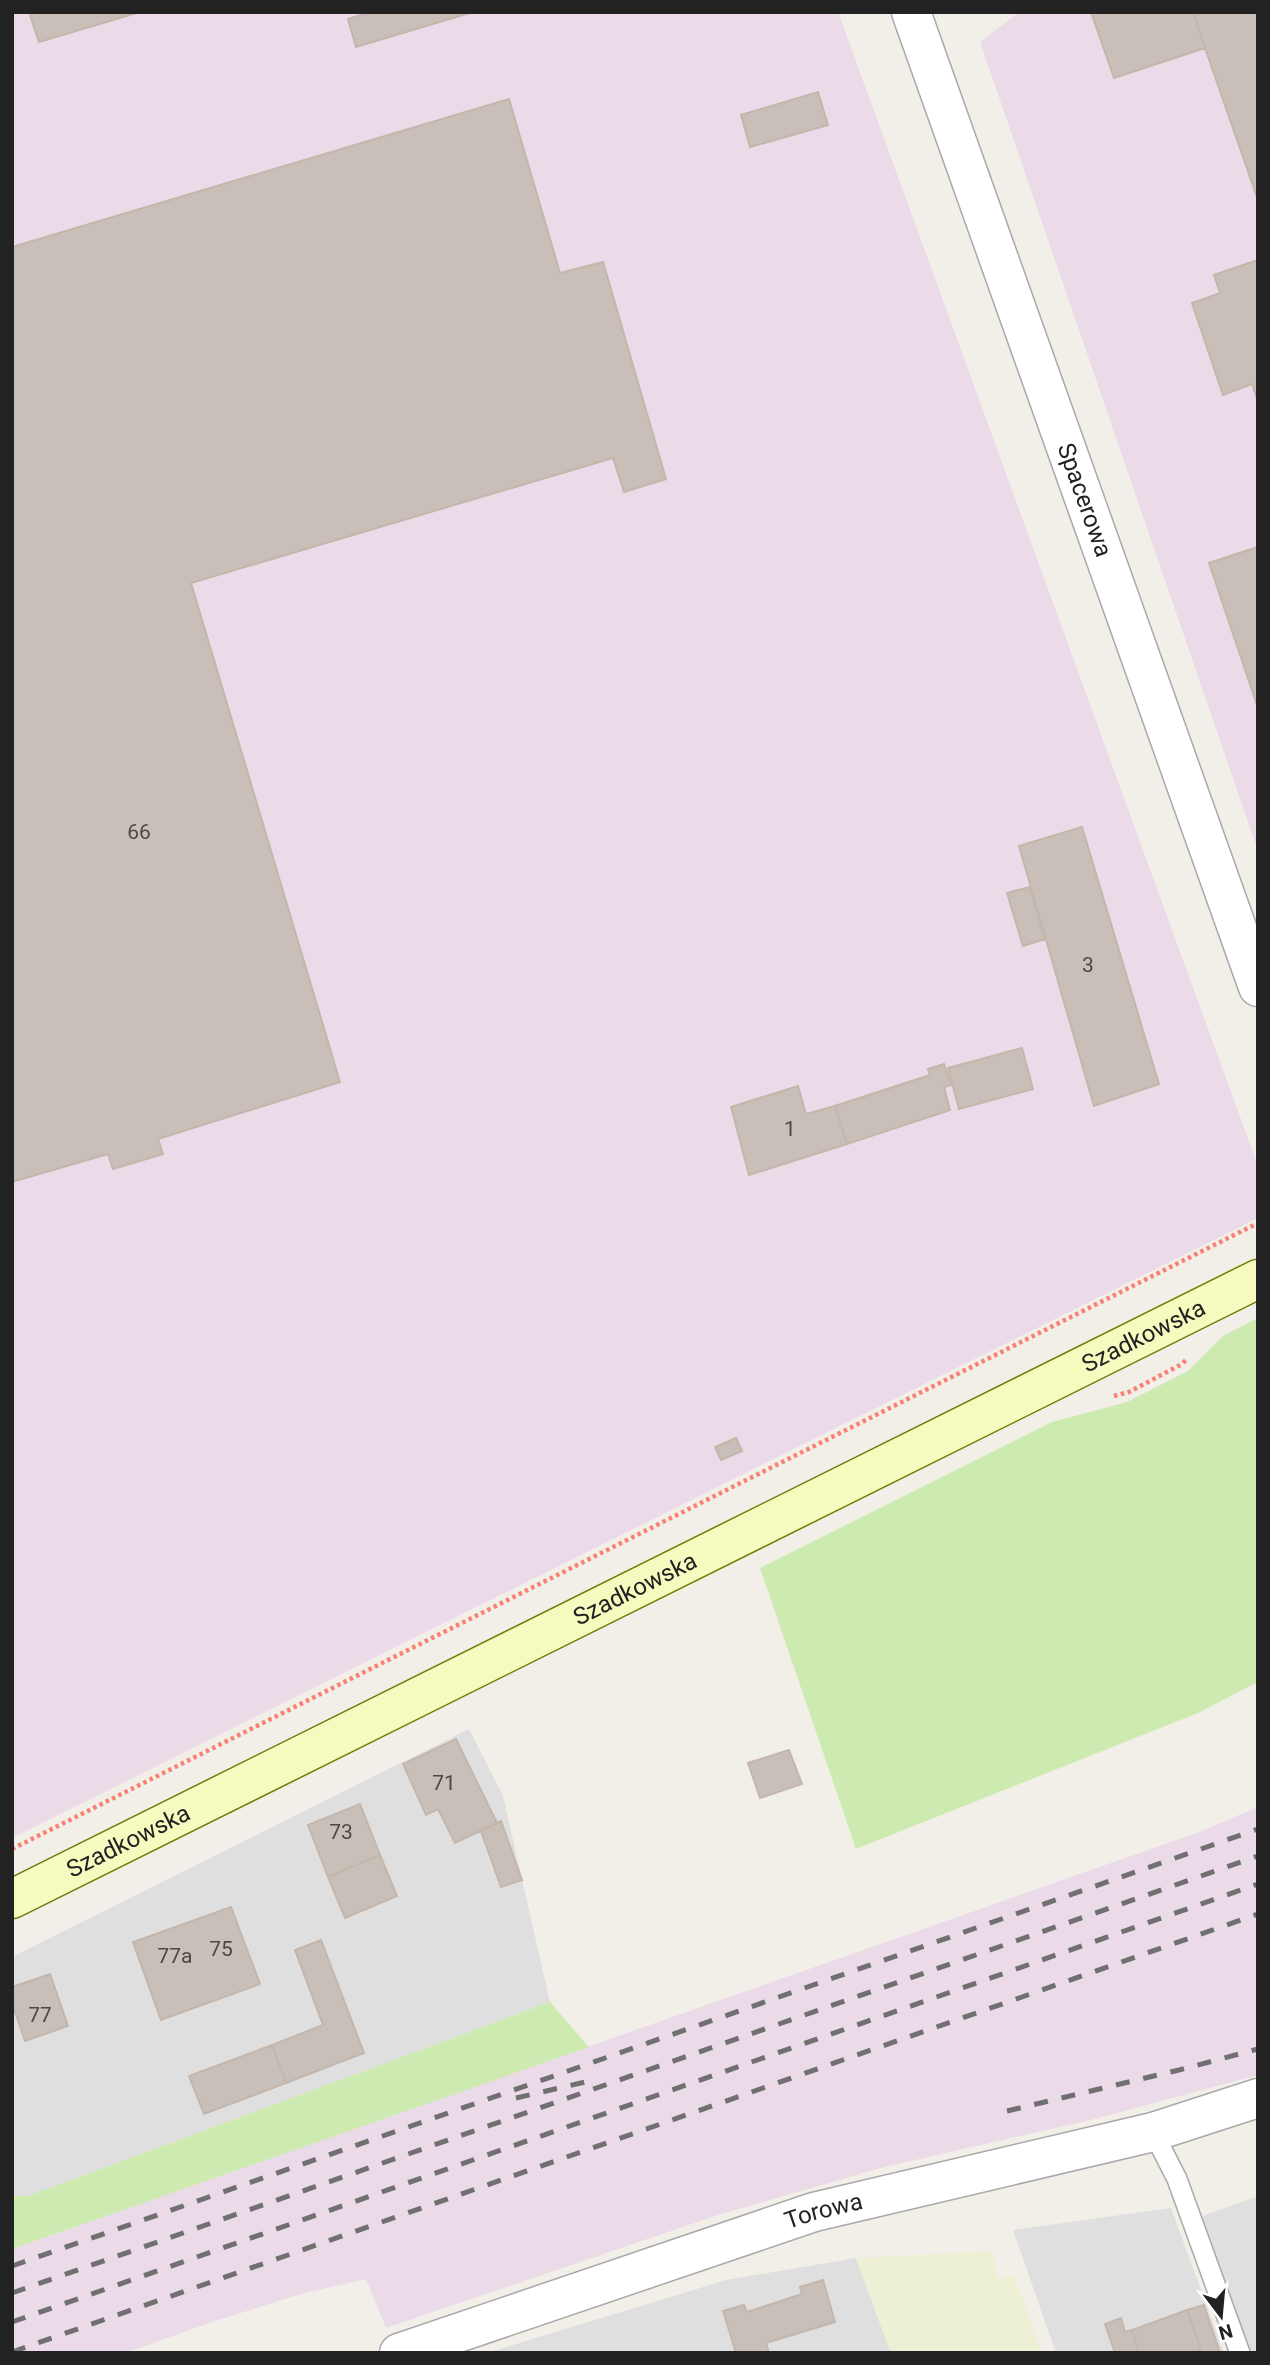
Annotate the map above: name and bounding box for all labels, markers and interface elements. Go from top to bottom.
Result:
street label: Spacerowa [1052,439,1118,561]
house number: 66 [127,820,151,844]
house number: 3 [1082,953,1094,977]
house number: 1 [784,1117,796,1141]
street label: Szadkowska [1077,1293,1210,1378]
street label: Szadkowska [569,1546,701,1631]
house number: 71 [432,1771,456,1795]
street label: Szadkowska [62,1799,195,1884]
house number: 73 [329,1820,353,1844]
house number: 75 [209,1937,233,1961]
house number: 77a [157,1944,193,1968]
house number: 77 [28,2003,52,2027]
street label: Torowa [781,2187,865,2235]
north arrow [1186,2281,1256,2351]
text: N [1216,2319,1235,2345]

